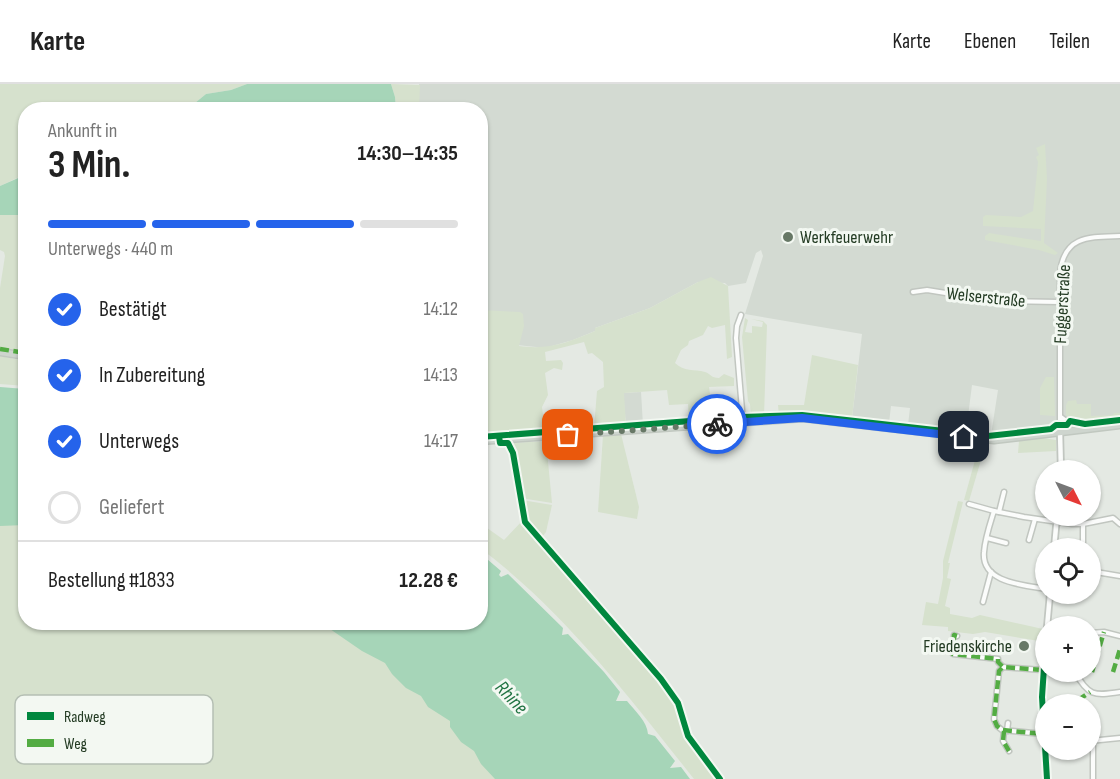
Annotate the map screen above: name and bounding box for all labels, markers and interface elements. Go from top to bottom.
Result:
text: Karte [30,25,85,58]
text: Karte [893,29,931,54]
text: Ebenen [964,29,1016,54]
text: Teilen [1049,29,1090,54]
text: Ankunft in [48,119,117,143]
text: 14:30–14:35 [358,140,458,167]
text: 3 Min. [48,142,130,189]
place label: Werkfeuerwehr [800,227,893,248]
marker: Werkfeuerwehr [781,230,795,244]
text: Unterwegs · 440 m [48,237,173,261]
street label: Fuggerstraße [1050,264,1075,344]
street label: Welserstraße [945,283,1026,312]
icon: check [48,293,81,326]
text: Bestätigt [99,296,167,323]
text: 14:12 [423,297,458,321]
icon: check [48,359,81,392]
text: In Zubereitung [99,362,205,389]
text: 14:13 [423,363,458,387]
courier [687,394,747,454]
icon: bike [701,408,734,441]
pin [542,409,593,460]
pin [938,411,989,462]
icon: bag [551,418,584,451]
icon: home [947,420,980,453]
icon: check [48,425,81,458]
text: Unterwegs [99,428,179,455]
text: 14:17 [424,429,458,453]
north arrow [1035,460,1101,526]
map controls [1035,460,1101,760]
text: Geliefert [99,494,164,521]
button: locate [1035,538,1101,604]
text: Bestellung #1833 [48,567,175,594]
text: 12.28 € [399,567,458,594]
button: + [1035,616,1101,682]
place label: Friedenskirche [923,636,1012,657]
marker: Friedenskirche [1017,639,1031,653]
water label: Rhine [490,676,533,720]
button: − [1035,694,1101,760]
legend [15,695,213,764]
text: Radweg [64,708,106,727]
text: Weg [64,735,87,754]

